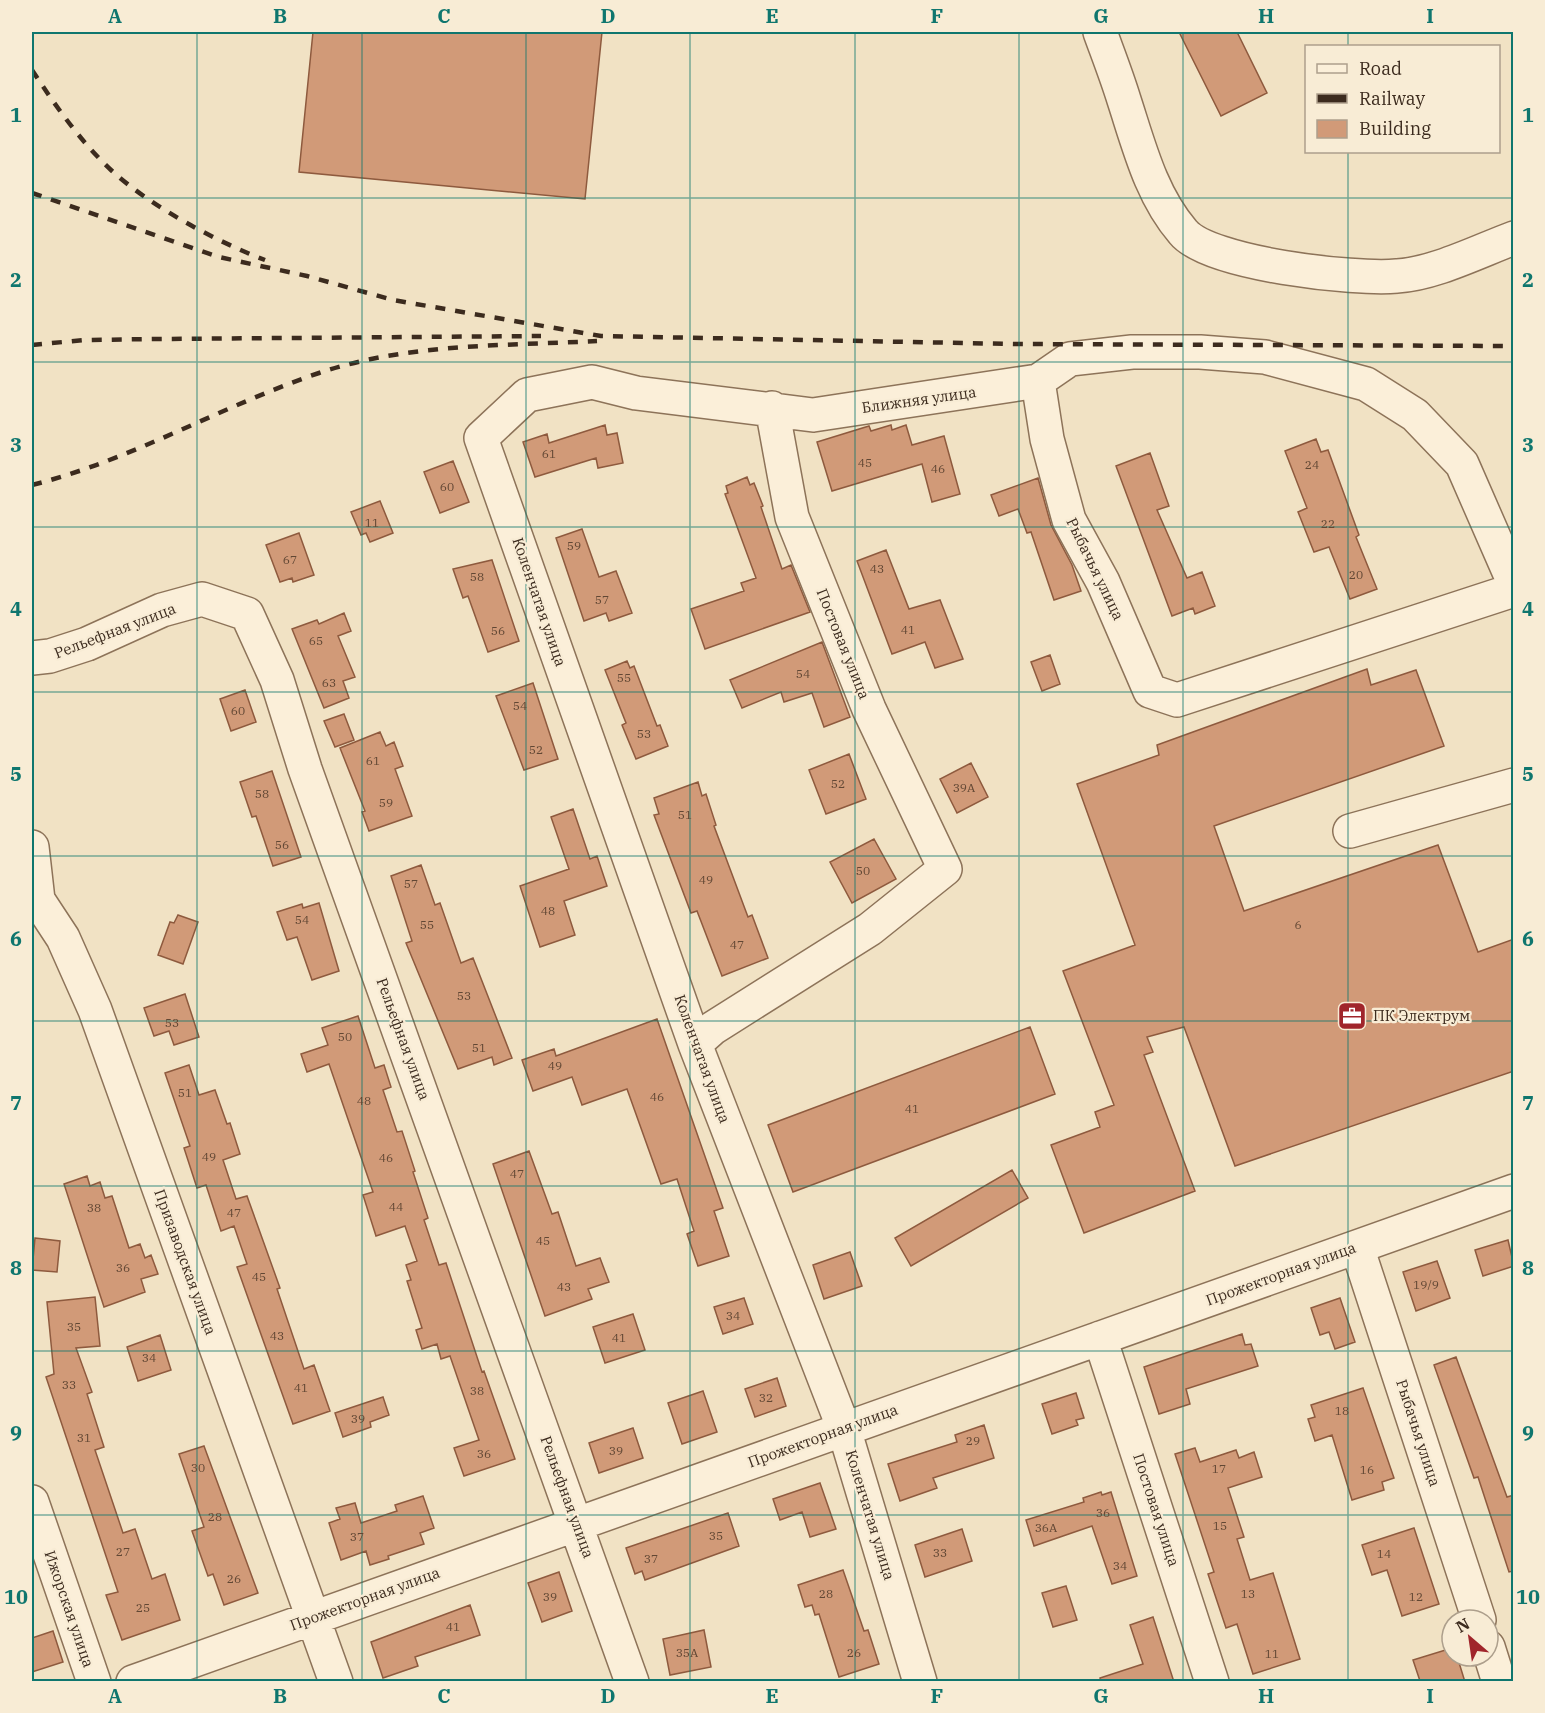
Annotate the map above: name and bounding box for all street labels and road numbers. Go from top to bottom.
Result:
street label: Ближняя улица [860,382,977,417]
street label: Рыбачья улица [1062,514,1128,623]
street label: Коленчатая улица [508,535,570,669]
street label: Постовая улица [813,586,874,702]
street label: Рельефная улица [51,599,178,662]
street label: Рельефная улица [373,975,434,1103]
street label: Коленчатая улица [670,992,735,1126]
street label: Призаводская улица [150,1186,221,1337]
street label: Прожекторная улица [1203,1238,1358,1310]
street label: Рыбачья улица [1392,1377,1445,1489]
street label: Прожекторная улица [745,1400,900,1472]
street label: Рельефная улица [537,1433,598,1561]
street label: Коленчатая улица [842,1447,899,1582]
street label: Постовая улица [1129,1451,1184,1569]
street label: Ижорская улица [41,1548,98,1670]
street label: Прожекторная улица [287,1563,442,1635]

